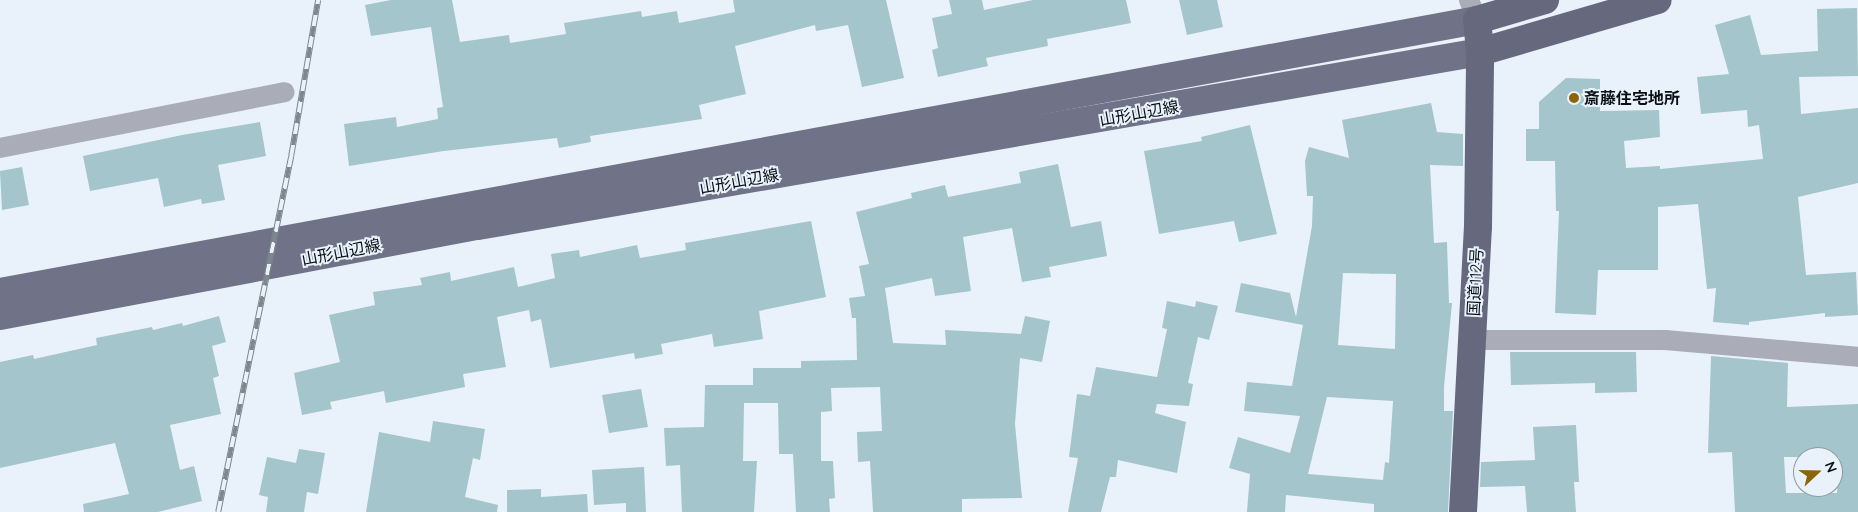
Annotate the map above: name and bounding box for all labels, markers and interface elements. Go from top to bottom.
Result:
place label: 斎藤住宅地所 [1584,88,1680,108]
marker: 斎藤住宅地所 [1568,92,1580,104]
street label: 山形山辺線 [1098,97,1180,129]
street label: 山形山辺線 [698,165,780,197]
street label: 山形山辺線 [300,235,382,269]
street label: 国道112号 [1464,247,1486,317]
north arrow [1793,447,1843,497]
text: N [1821,459,1841,475]

